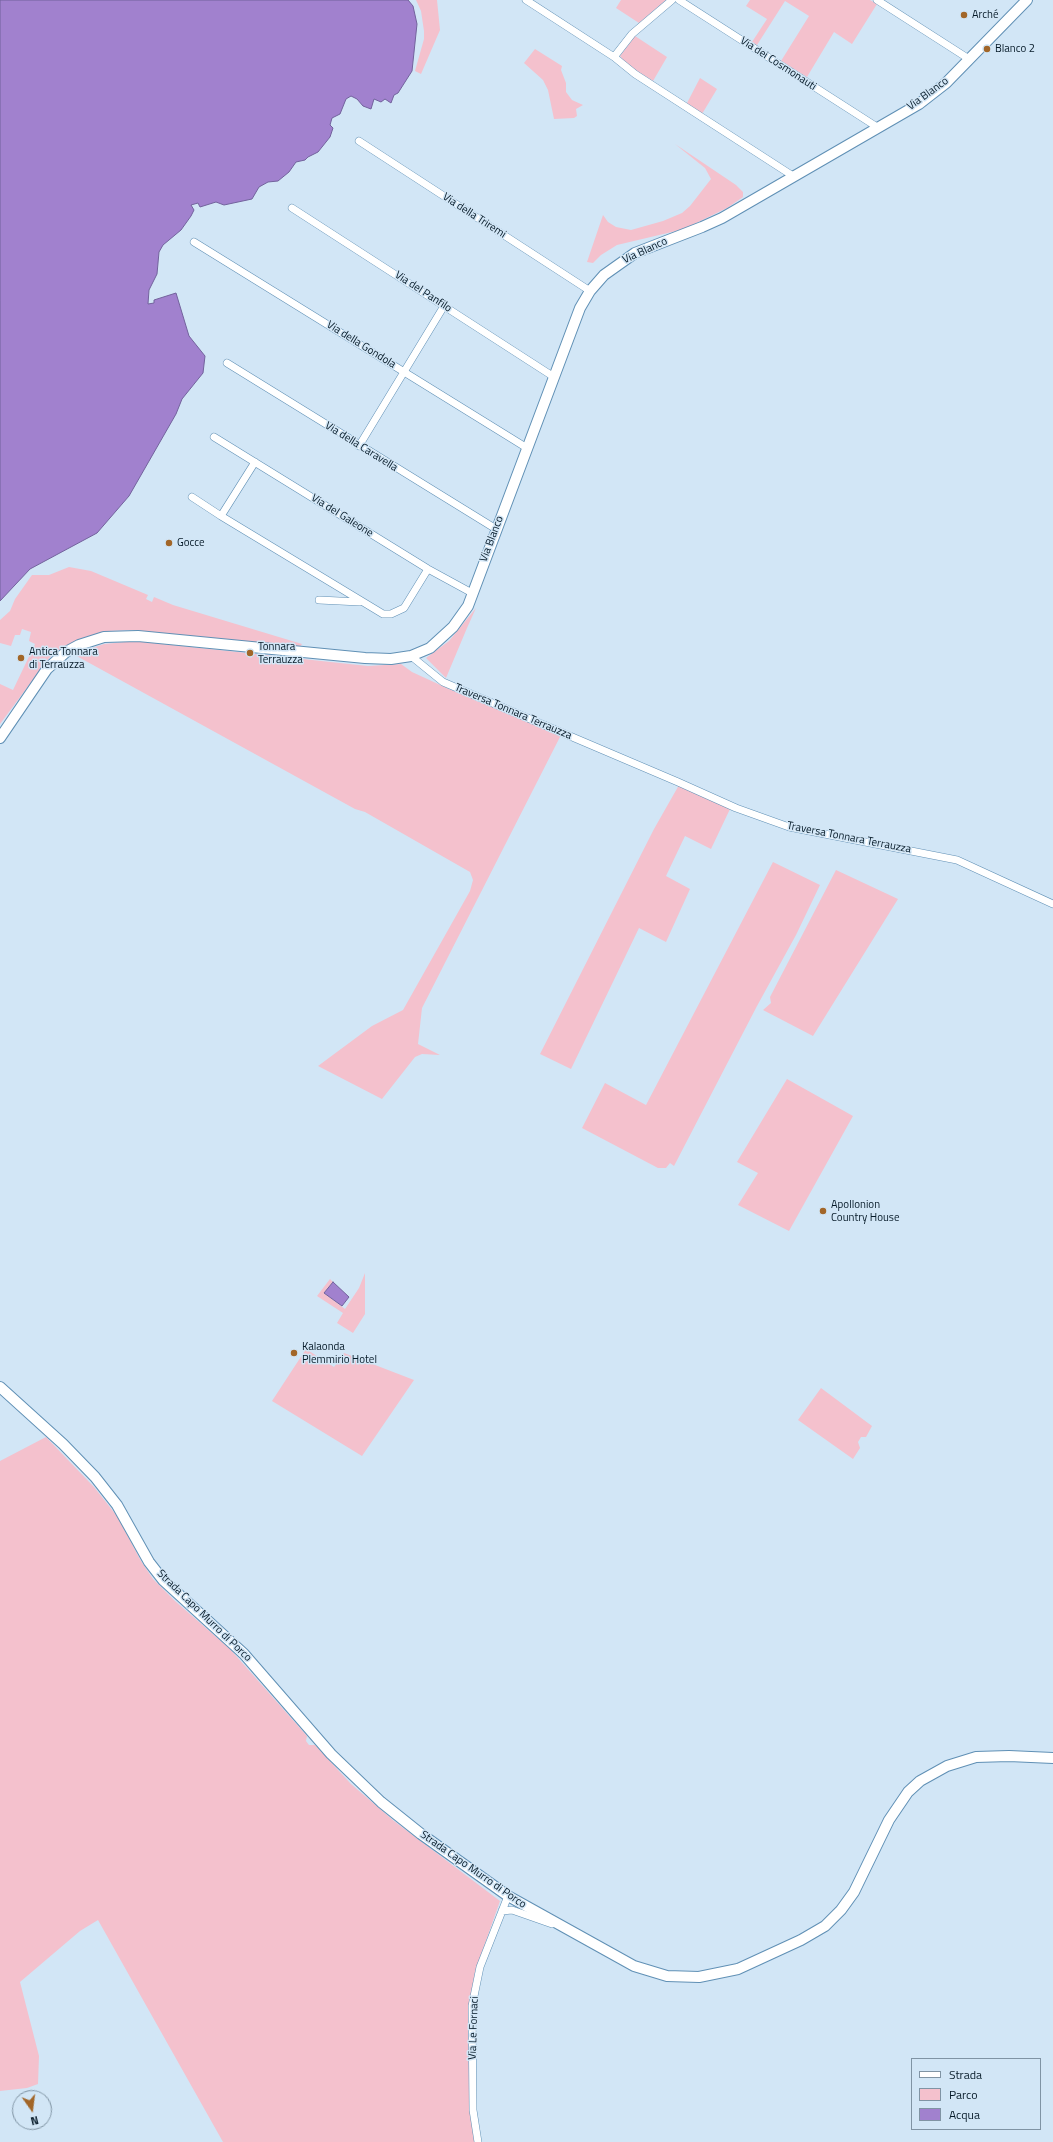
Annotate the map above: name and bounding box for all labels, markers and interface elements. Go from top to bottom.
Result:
place label: Arché [972,8,999,22]
marker: Arché [959,10,969,20]
street label: Via dei Cosmonauti [737,34,819,94]
place label: Blanco 2 [995,42,1035,56]
marker: Blanco 2 [982,44,992,54]
street label: Via Blanco [905,75,951,113]
street label: Via della Triremi [440,191,508,241]
street label: Via Blanco [620,235,670,267]
street label: Via del Panfilo [392,269,454,315]
street label: Via della Gondola [324,318,398,372]
street label: Via della Caravella [322,419,400,475]
street label: Via del Galeone [309,492,375,540]
street label: Via Blanco [477,514,507,564]
place label: Gocce [177,536,205,550]
marker: Gocce [164,538,174,548]
place label: Tonnara Terrauzza [258,640,303,666]
place label: Antica Tonnara di Terrauzza [29,645,98,671]
marker: Tonnara Terrauzza [245,648,255,658]
marker: Antica Tonnara di Terrauzza [16,653,26,663]
street label: Traversa Tonnara Terrauzza [452,681,574,743]
street label: Traversa Tonnara Terrauzza [786,819,912,857]
place label: Apollonion Country House [831,1198,899,1224]
marker: Apollonion Country House [818,1206,828,1216]
place label: Kalaonda Plemmirio Hotel [302,1340,377,1366]
marker: Kalaonda Plemmirio Hotel [289,1348,299,1358]
street label: Strada Capo Murro di Porco [154,1567,254,1665]
street label: Strada Capo Murro di Porco [417,1828,529,1912]
street label: Via Le Fornaci [466,1996,482,2060]
legend [911,2058,1041,2130]
text: Strada [949,2065,982,2084]
text: Parco [949,2085,978,2104]
north arrow [12,2090,52,2130]
text: Acqua [949,2105,980,2124]
text: N [29,2112,40,2129]

